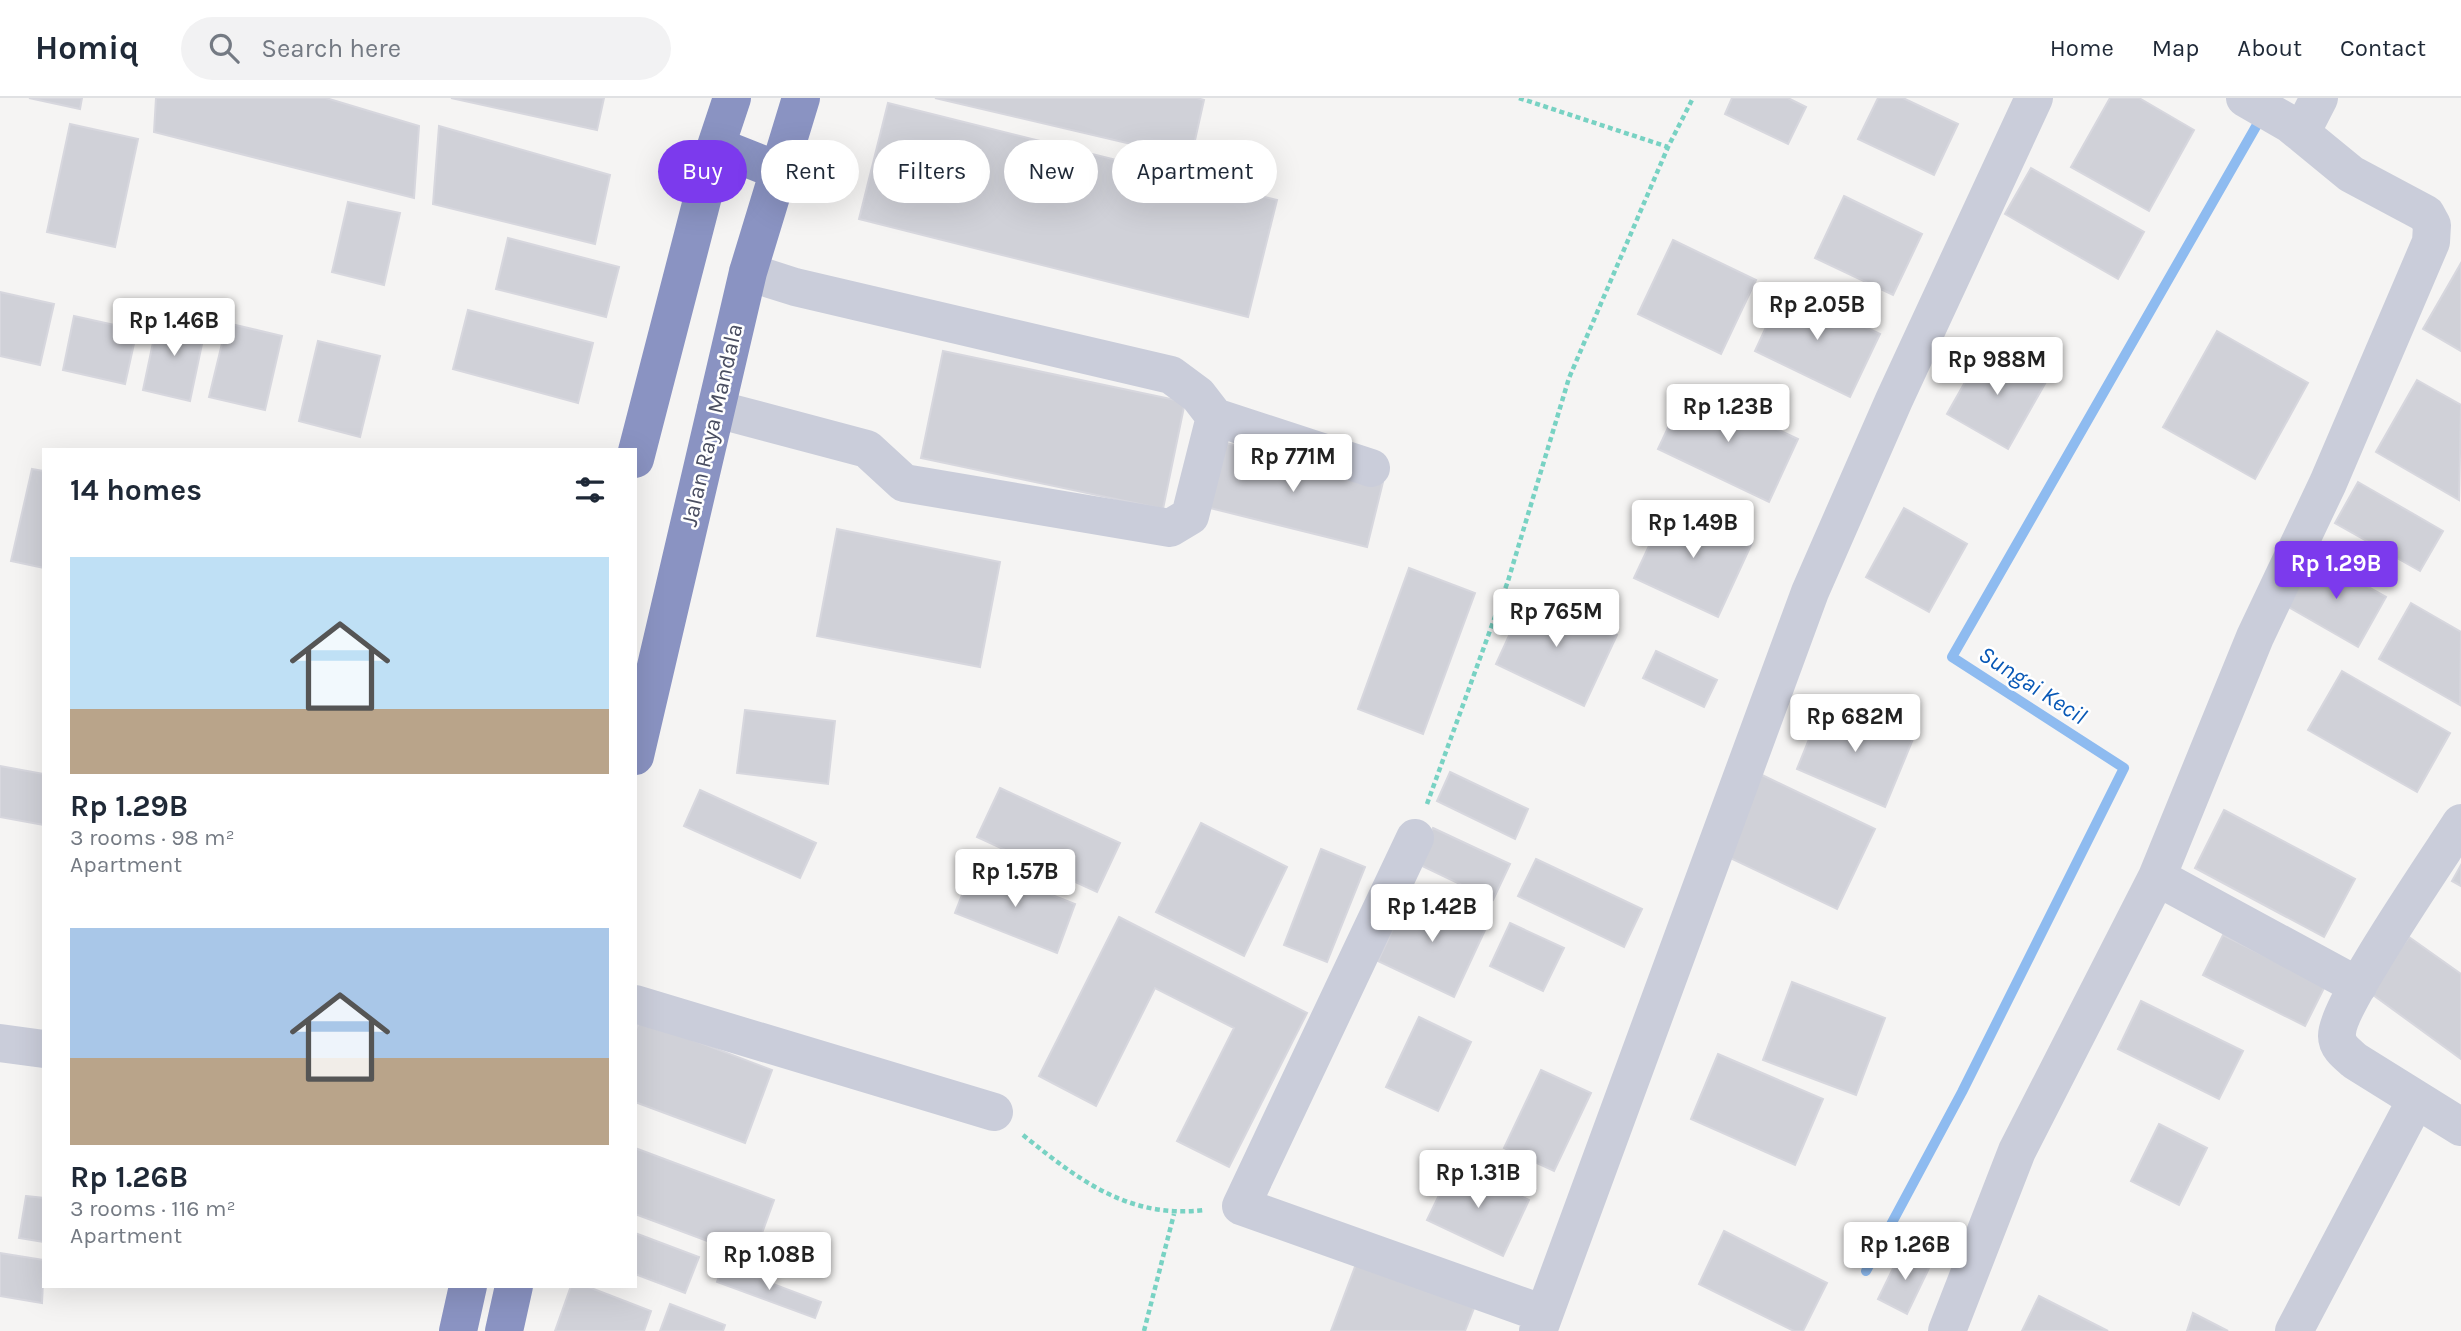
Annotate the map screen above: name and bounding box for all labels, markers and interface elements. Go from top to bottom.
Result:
search box [181,17,671,80]
text: Homiq [35,29,139,67]
icon: search [205,29,243,67]
text: Search here [261,33,401,64]
text: Home [2050,34,2114,62]
text: Map [2152,34,2199,62]
text: About [2237,34,2302,62]
text: Contact [2340,34,2426,62]
chip: Buy [658,140,747,203]
chip: Rent [761,140,859,203]
chip: Filters [873,140,990,203]
chip: New [1004,140,1098,203]
chip: Apartment [1112,140,1277,203]
pin: Rp 2.05B [1745,282,1889,342]
text: Rp 2.05B [1769,291,1865,318]
pin: Rp 1.46B [102,299,246,358]
text: Rp 1.46B [129,307,219,334]
street label: Jalan Raya Mandala [676,321,748,529]
pin: Rp 988M [1932,338,2062,397]
text: Rp 988M [1948,346,2046,373]
pin: Rp 1.23B [1656,384,1800,444]
text: Rp 1.23B [1683,393,1773,420]
pin: Rp 771M [1228,434,1358,494]
text: Rp 771M [1250,443,1336,470]
icon: filters [571,471,609,509]
text: 14 homes [70,472,202,508]
pin: Rp 1.49B [1621,500,1765,560]
text: Rp 1.49B [1648,509,1738,536]
pin: Rp 1.29B [2264,542,2408,601]
text: Rp 1.29B [2291,550,2381,577]
pin: Rp 765M [1491,589,1621,649]
text: Rp 765M [1509,598,1603,625]
icon: home [277,603,403,729]
water label: Sungai Kecil [1974,640,2092,730]
pin: Rp 682M [1790,694,1920,754]
text: Rp 682M [1806,703,1904,730]
text: Rp 1.29B [70,788,188,824]
text: 3 rooms · 98 m² [70,824,235,851]
pin: Rp 1.57B [943,850,1087,909]
text: Apartment [70,851,182,878]
text: Rp 1.57B [971,858,1059,885]
pin: Rp 1.42B [1360,884,1504,944]
text: Rp 1.42B [1387,893,1477,920]
icon: home [277,974,403,1100]
pin: Rp 1.31B [1406,1150,1550,1210]
text: Rp 1.26B [70,1159,188,1195]
text: Rp 1.31B [1435,1159,1521,1186]
text: 3 rooms · 116 m² [70,1195,236,1222]
text: Apartment [70,1222,182,1249]
pin: Rp 1.26B [1833,1222,1977,1282]
text: Rp 1.26B [1860,1231,1950,1258]
pin: Rp 1.08B [697,1232,841,1292]
text: Rp 1.08B [723,1241,815,1268]

